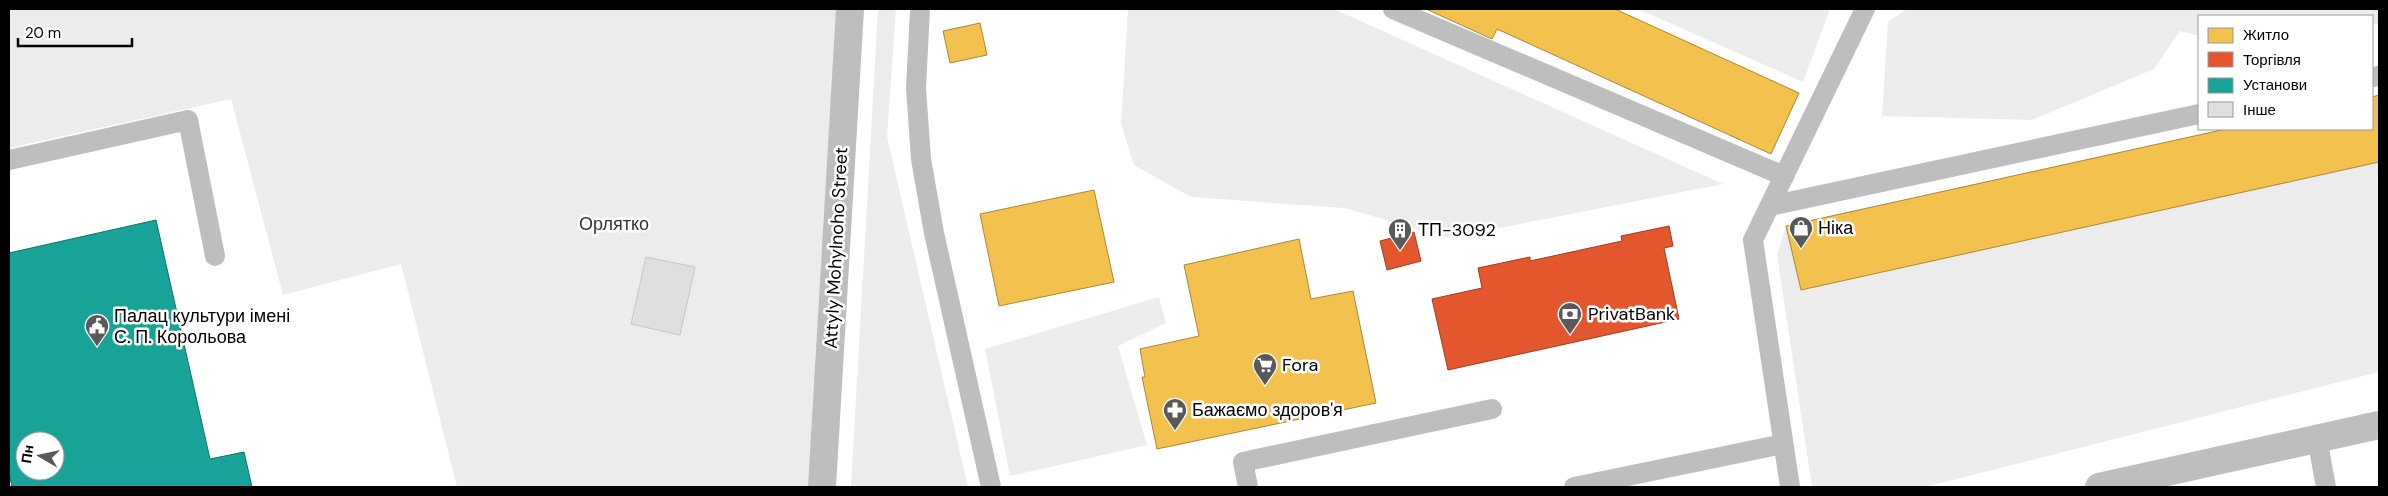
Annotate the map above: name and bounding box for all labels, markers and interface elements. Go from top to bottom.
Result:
scale bar [18,15,131,47]
legend [2198,15,2373,130]
text: 20 m [25,23,61,43]
text: Житло [2243,25,2289,45]
text: Торгівля [2243,50,2301,70]
text: Установи [2243,75,2307,95]
text: Інше [2243,100,2276,120]
street label: Attyly Mohylnoho Street [819,147,853,349]
park label: Орлятко [579,212,649,236]
shop icon: Ніка [1788,215,1814,249]
place label: Ніка [1818,216,1854,240]
building icon: ТП-3092 [1387,217,1413,251]
place label: ТП-3092 [1418,218,1496,242]
bank icon: PrivatBank [1557,301,1583,335]
place label: PrivatBank [1588,302,1675,326]
place label: Палац культури імені С. П. Корольова [114,304,290,349]
public building icon: Палац культури імені С. П. Корольова [84,313,110,347]
supermarket icon: Fora [1252,352,1278,386]
place label: Fora [1282,353,1318,377]
pharmacy icon: Бажаємо здоров'я [1162,397,1188,431]
place label: Бажаємо здоров'я [1192,398,1343,422]
north arrow [15,431,65,481]
text: Пн [17,443,37,465]

